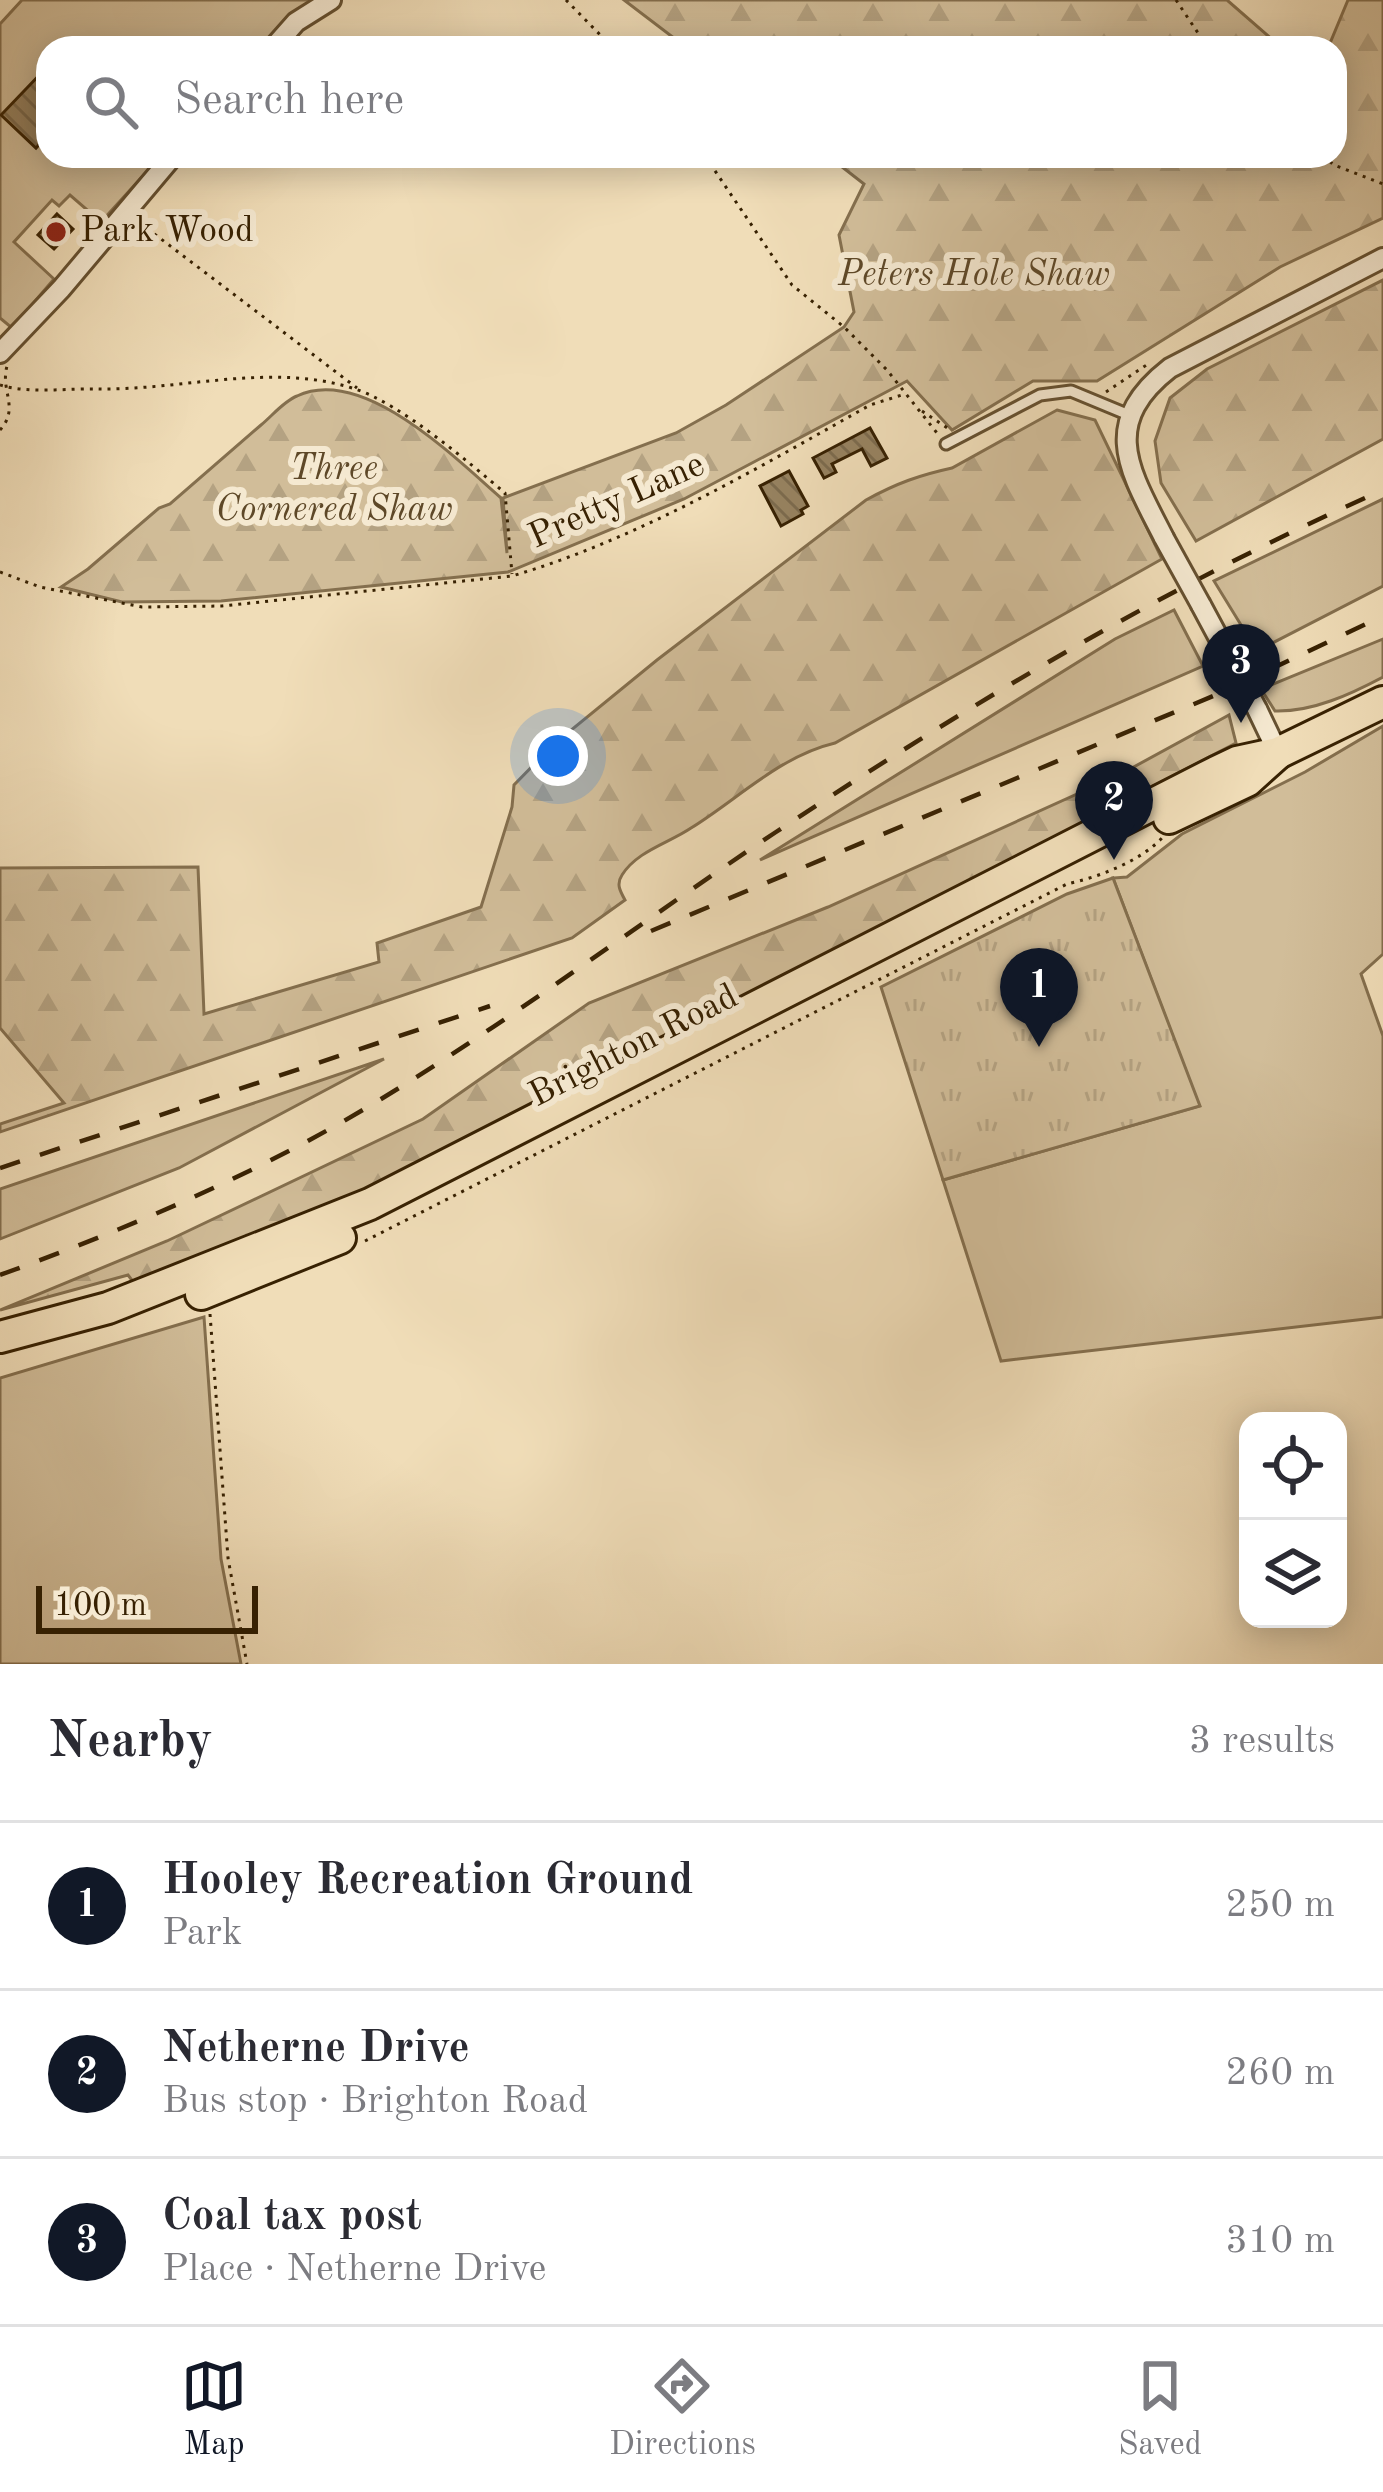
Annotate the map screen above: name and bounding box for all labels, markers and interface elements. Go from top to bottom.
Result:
search box [36,36,1347,168]
icon: search [78,69,144,135]
text: Search here [174,79,404,124]
place label: Park Wood [80,214,254,250]
marker: Park Wood [43,219,69,245]
park label: Peters Hole Shaw [837,257,1110,294]
street label: Pretty Lane [524,447,710,557]
park label: Three Cornered Shaw [216,452,453,529]
pin: 3 [1202,624,1280,723]
your location [528,726,588,786]
pin: 2 [1075,761,1153,860]
pin: 1 [1000,948,1078,1047]
street label: Brighton Road [524,979,744,1115]
map controls [1239,1412,1347,1628]
button: locate [1239,1412,1347,1520]
button: layers [1239,1520,1347,1628]
scale bar [36,1580,258,1633]
text: 100 m [54,1590,147,1623]
text: Nearby [48,1717,213,1768]
text: 3 results [1189,1722,1335,1761]
text: Hooley Recreation Ground [162,1859,693,1904]
text: 1 [76,1886,98,1925]
text: 250 m [1225,1886,1335,1925]
text: Park [162,1914,242,1953]
text: Netherne Drive [162,2027,470,2072]
text: 2 [76,2054,98,2093]
text: 260 m [1225,2054,1335,2093]
text: Bus stop · Brighton Road [162,2082,588,2121]
text: Coal tax post [162,2195,422,2240]
text: 3 [76,2222,98,2261]
text: 310 m [1225,2222,1335,2261]
text: Place · Netherne Drive [162,2250,546,2289]
tab: Map [181,2353,247,2466]
tab: Directions [609,2353,756,2466]
tab: Saved [1118,2353,1202,2466]

